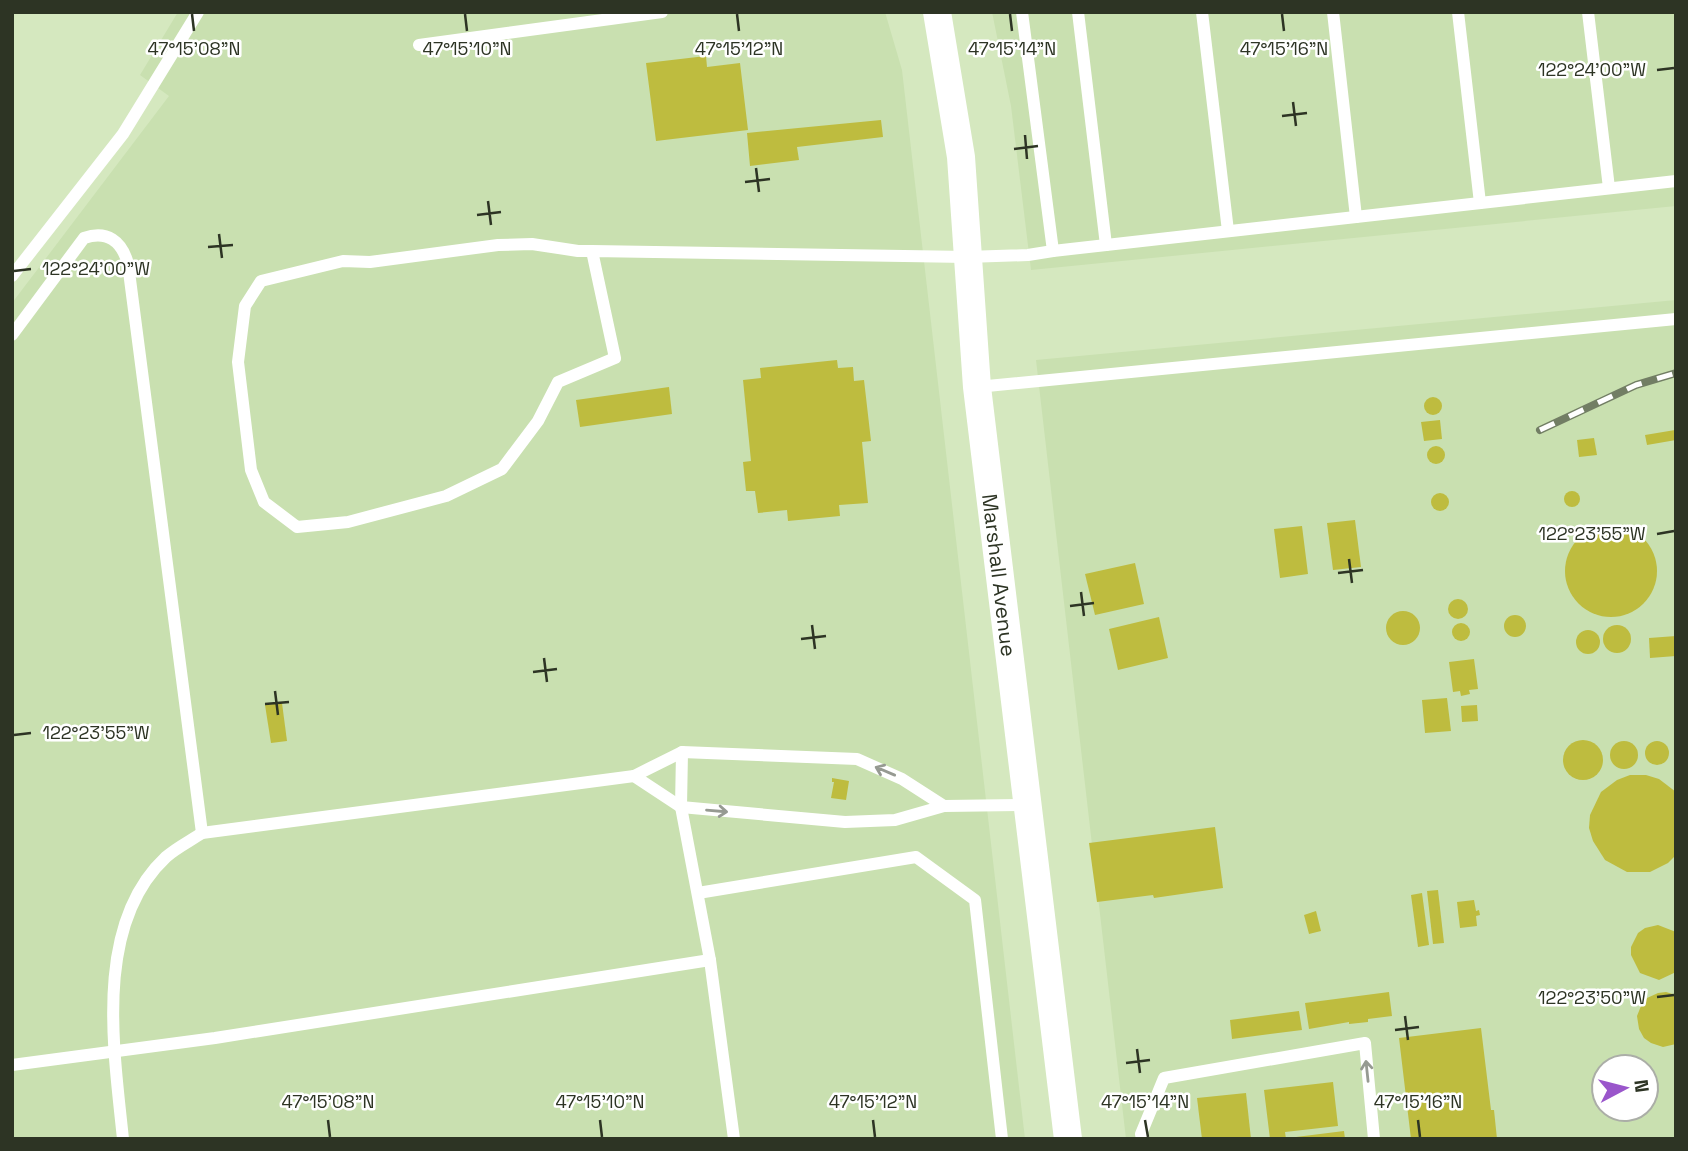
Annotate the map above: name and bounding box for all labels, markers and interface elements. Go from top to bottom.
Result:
text: 47°15'08"N [148,37,240,60]
text: 47°15'10"N [422,37,512,60]
text: 47°15'12"N [695,37,783,60]
text: 47°15'14"N [968,37,1056,60]
text: 47°15'16"N [1240,37,1328,60]
text: 122°24'00"W [1538,58,1646,81]
text: 122°24'00"W [42,257,150,280]
street label: Marshall Avenue [977,492,1023,658]
text: 122°23'55"W [1538,522,1646,545]
text: 122°23'55"W [42,721,150,744]
one-way arrow [875,764,897,777]
one-way arrow [705,805,728,818]
text: 122°23'50"W [1538,986,1646,1009]
north arrow [1590,1053,1660,1123]
one-way arrow [1361,1060,1374,1083]
text: N [1628,1078,1655,1094]
text: 47°15'08"N [282,1090,374,1113]
text: 47°15'10"N [555,1090,645,1113]
text: 47°15'12"N [829,1090,917,1113]
text: 47°15'14"N [1101,1090,1189,1113]
text: 47°15'16"N [1374,1090,1462,1113]

